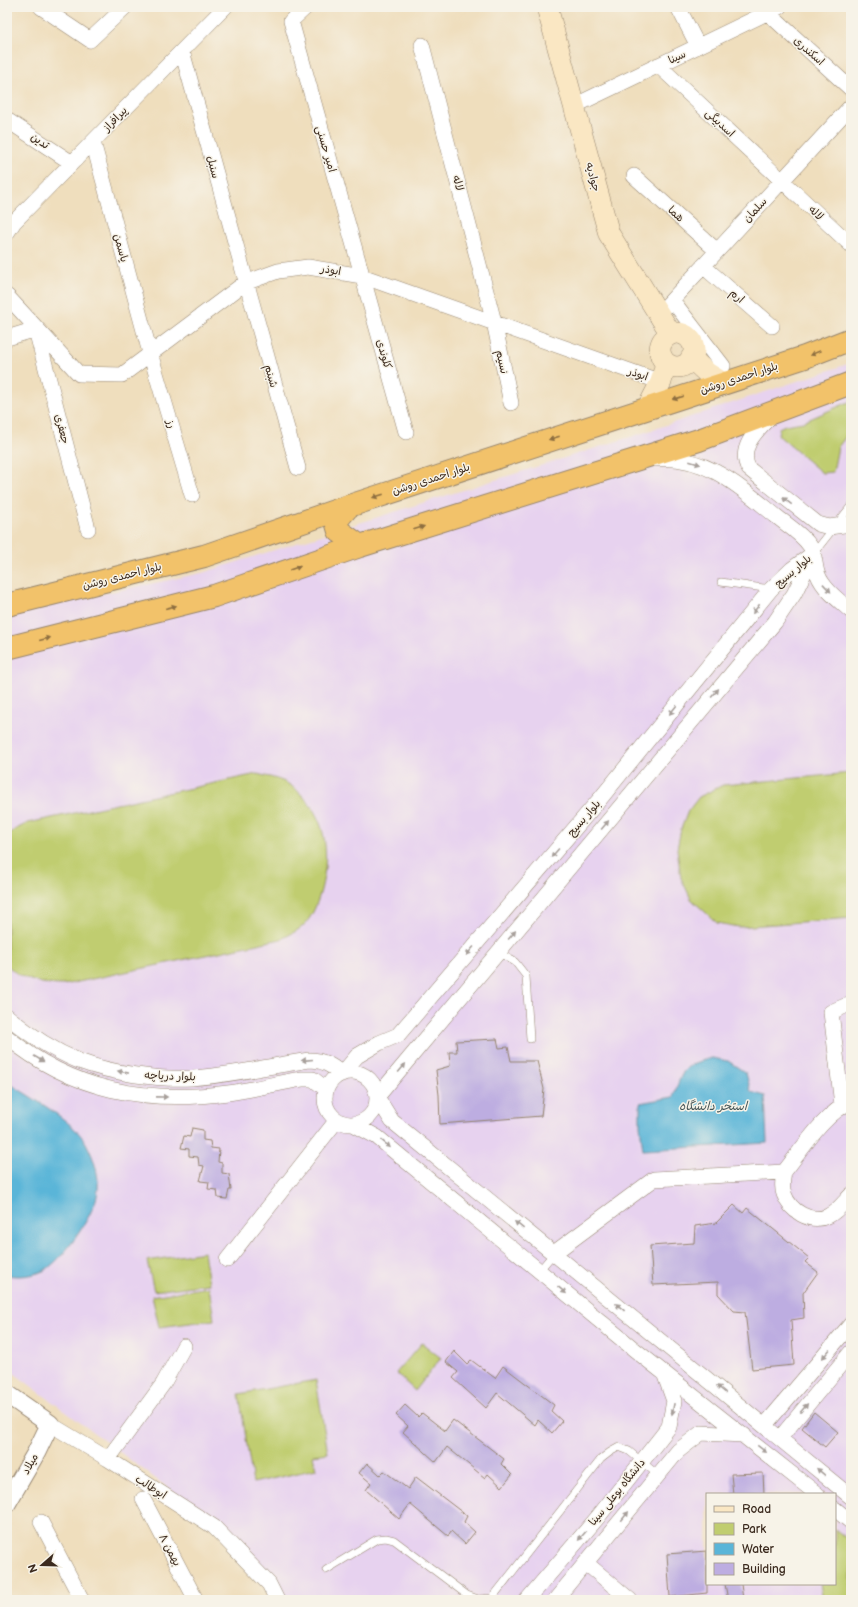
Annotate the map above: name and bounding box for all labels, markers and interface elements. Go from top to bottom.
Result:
street label: اسکندری [791,34,827,68]
street label: سینا [666,47,688,67]
street label: پیرافراز [99,104,130,135]
street label: اسدبیگی [702,106,737,141]
street label: امیر حسنی [312,124,339,174]
street label: تدین [28,130,52,152]
street label: سنبل [203,154,222,180]
street label: جوادیه [582,161,603,193]
street label: لاله [450,174,466,192]
street label: سلمان [740,195,770,225]
street label: هما [665,203,687,225]
street label: لاله [806,203,826,223]
street label: یاسمن [111,232,131,264]
street label: ابوذر [319,262,342,279]
street label: ارم [726,286,747,307]
street label: کلوندی [373,338,395,371]
street label: نسیم [491,349,511,375]
one-way arrow [808,351,820,357]
street label: بلوار احمدی روشن [698,359,780,398]
street label: شبنم [260,363,280,390]
street label: ابوذر [625,364,650,384]
one-way arrow [672,395,684,401]
street label: جعفری [52,413,72,445]
street label: رز [163,417,178,430]
one-way arrow [548,435,560,441]
street label: بلوار احمدی روشن [390,460,472,499]
one-way arrow [689,460,701,466]
one-way arrow [371,494,383,500]
one-way arrow [782,496,793,505]
one-way arrow [413,525,425,531]
street label: بلوار بسیج [772,552,815,591]
street label: بلوار احمدی روشن [81,560,163,593]
one-way arrow [289,565,301,571]
one-way arrow [822,583,832,593]
one-way arrow [751,603,760,614]
one-way arrow [165,604,177,610]
one-way arrow [39,635,51,641]
one-way arrow [711,688,720,699]
one-way arrow [669,704,678,715]
street label: بلوار بسیج [565,797,604,840]
one-way arrow [600,819,609,830]
one-way arrow [550,847,559,858]
one-way arrow [508,930,517,941]
one-way arrow [465,946,474,956]
one-way arrow [33,1056,45,1063]
one-way arrow [301,1057,313,1064]
one-way arrow [398,1062,407,1073]
one-way arrow [117,1069,129,1075]
street label: بلوار دریاچه [144,1069,196,1084]
one-way arrow [156,1094,169,1100]
water label: استخر دانشگاه [679,1099,749,1114]
one-way arrow [381,1140,392,1149]
one-way arrow [514,1221,525,1229]
one-way arrow [557,1285,567,1294]
one-way arrow [615,1303,625,1312]
one-way arrow [821,1348,830,1359]
one-way arrow [715,1385,726,1394]
one-way arrow [800,1402,809,1413]
one-way arrow [669,1403,675,1416]
one-way arrow [757,1445,768,1454]
street label: میلاد [19,1451,41,1477]
street label: دانشگاه بوعلی سینا [586,1456,649,1529]
one-way arrow [816,1468,826,1477]
street label: ابوطالب [132,1472,169,1503]
legend [706,1493,836,1585]
text: Road [742,1502,771,1517]
one-way arrow [620,1510,629,1521]
text: Park [742,1522,766,1537]
one-way arrow [577,1531,586,1541]
street label: بهمن ۸ [155,1532,184,1569]
text: Water [742,1542,774,1557]
north arrow [22,1545,62,1585]
text: N [26,1562,41,1574]
text: Building [742,1562,786,1577]

